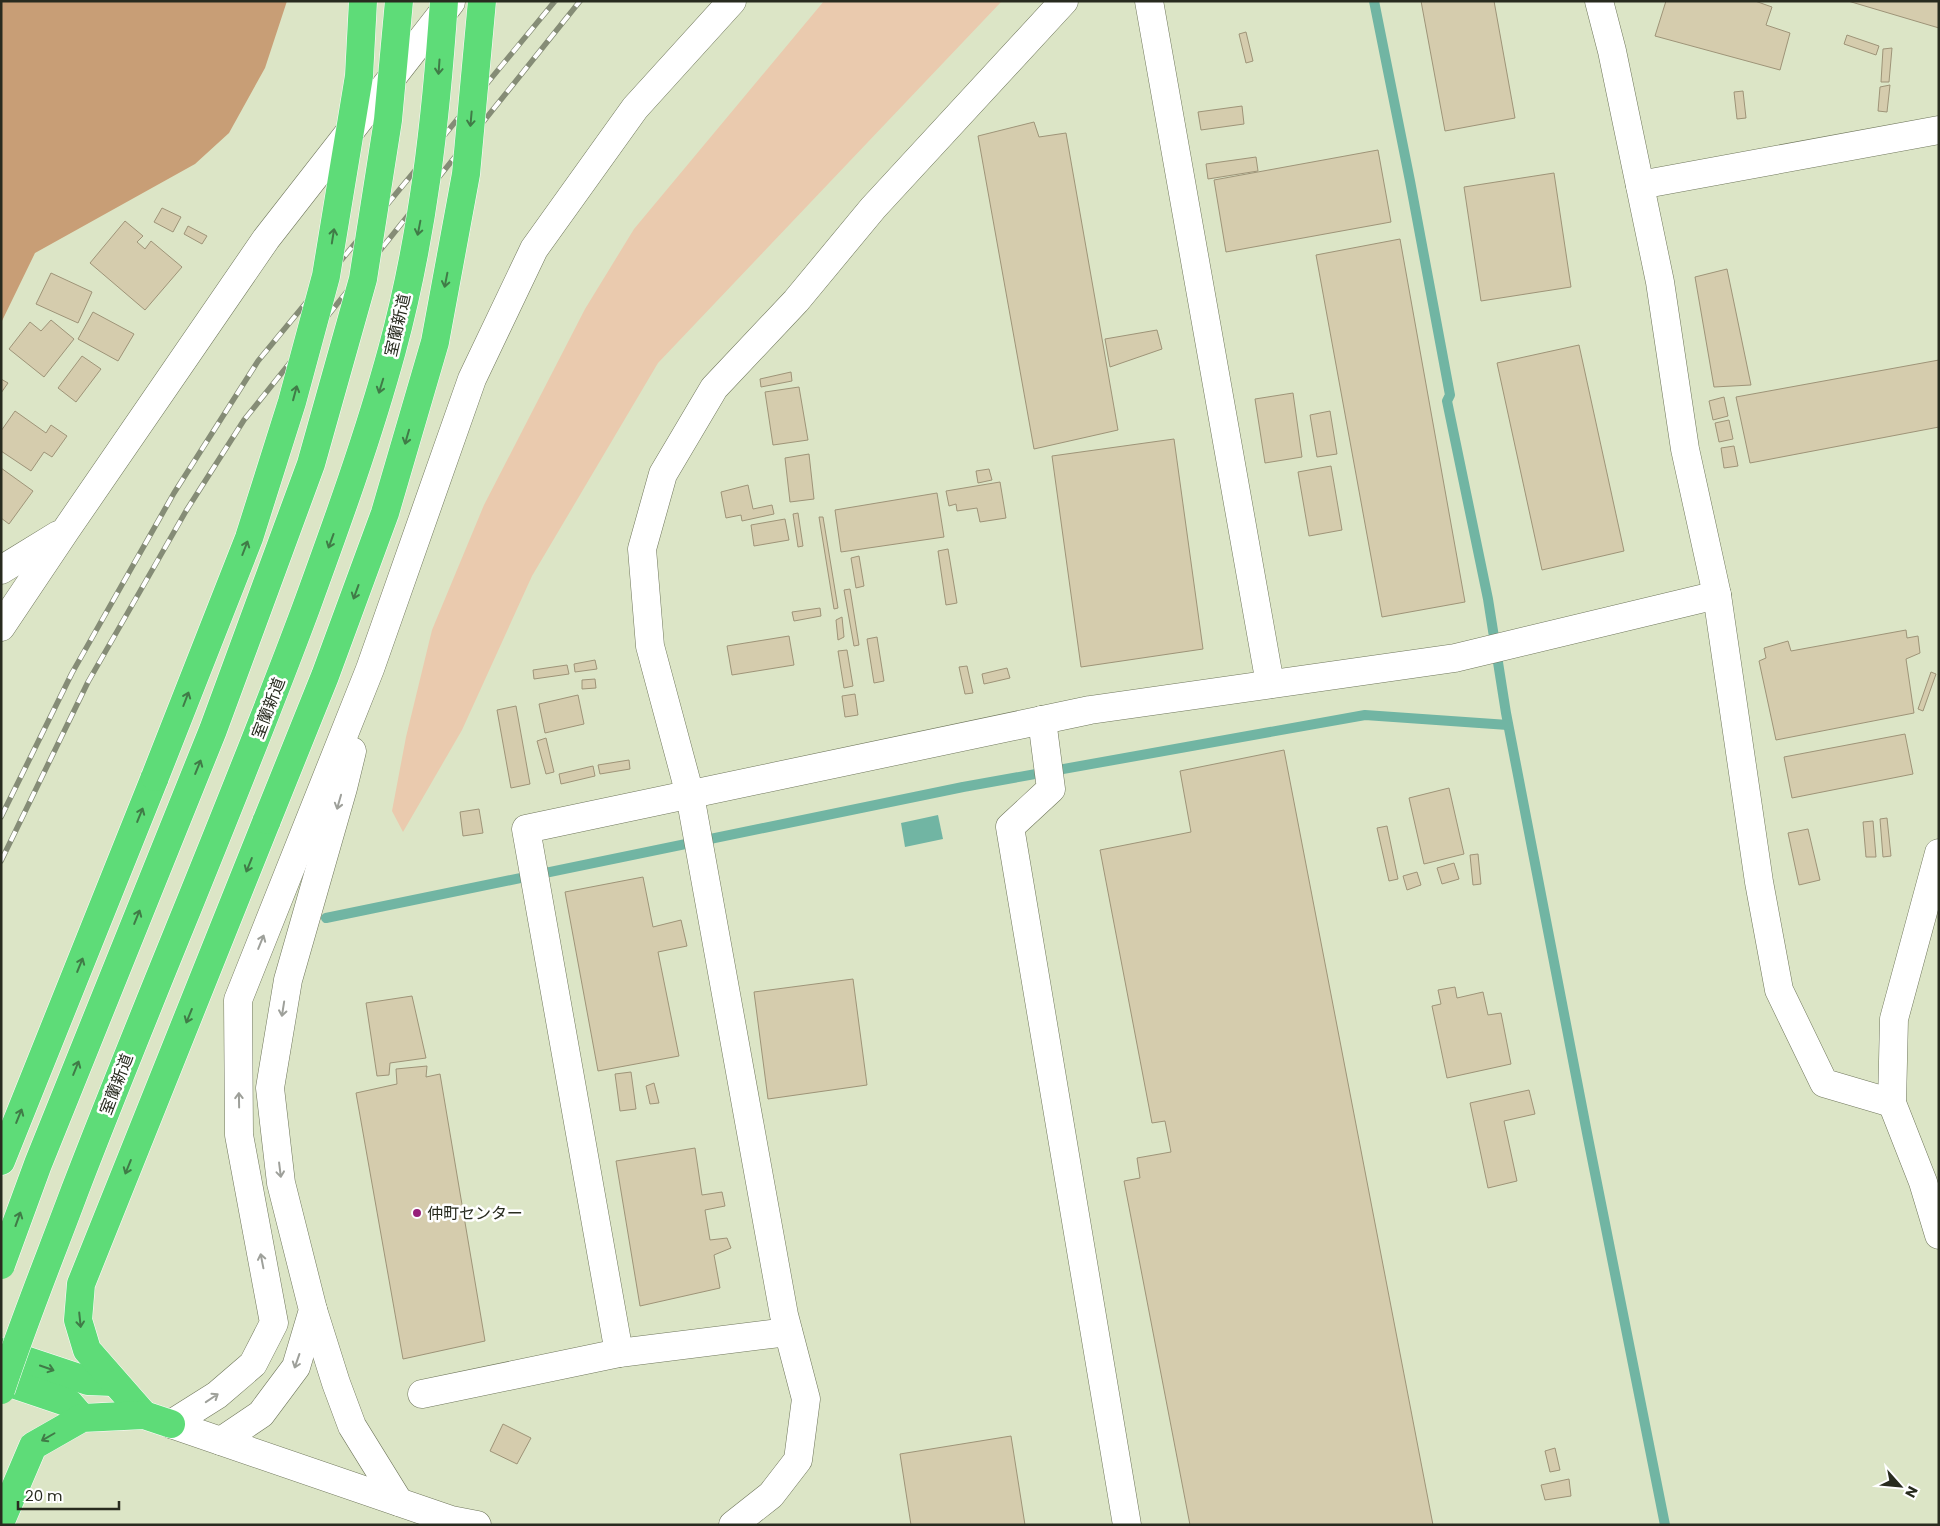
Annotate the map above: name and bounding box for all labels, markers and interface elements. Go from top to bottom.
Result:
one-way arrow [435,59,444,75]
one-way arrow [467,111,476,127]
one-way arrow [414,220,423,236]
one-way arrow [328,228,338,244]
one-way arrow [441,271,451,287]
street label: 室蘭新道 [379,291,416,359]
one-way arrow [376,378,386,394]
one-way arrow [290,386,300,402]
one-way arrow [402,429,412,445]
one-way arrow [326,533,335,548]
one-way arrow [241,541,250,556]
one-way arrow [351,583,360,599]
street label: 室蘭新道 [246,674,291,742]
one-way arrow [182,692,191,708]
one-way arrow [194,760,204,775]
one-way arrow [334,794,344,810]
one-way arrow [137,807,146,822]
one-way arrow [244,857,253,872]
one-way arrow [133,910,143,925]
one-way arrow [257,935,267,950]
one-way arrow [76,958,85,973]
one-way arrow [278,1001,288,1017]
one-way arrow [183,1008,193,1023]
street label: 室蘭新道 [94,1050,139,1118]
one-way arrow [72,1061,82,1076]
one-way arrow [234,1092,243,1108]
one-way arrow [15,1109,25,1124]
one-way arrow [123,1159,133,1174]
one-way arrow [275,1162,285,1178]
place label: 仲町センター [427,1202,523,1225]
marker: 仲町センター [411,1207,423,1219]
one-way arrow [14,1212,23,1228]
one-way arrow [256,1253,266,1269]
one-way arrow [75,1312,85,1328]
one-way arrow [292,1353,301,1368]
one-way arrow [39,1364,55,1373]
one-way arrow [205,1393,219,1403]
one-way arrow [41,1433,55,1443]
north arrow [1875,1461,1925,1511]
scale bar [18,1478,119,1510]
text: N [1900,1483,1923,1501]
text: 20 m [25,1485,63,1506]

